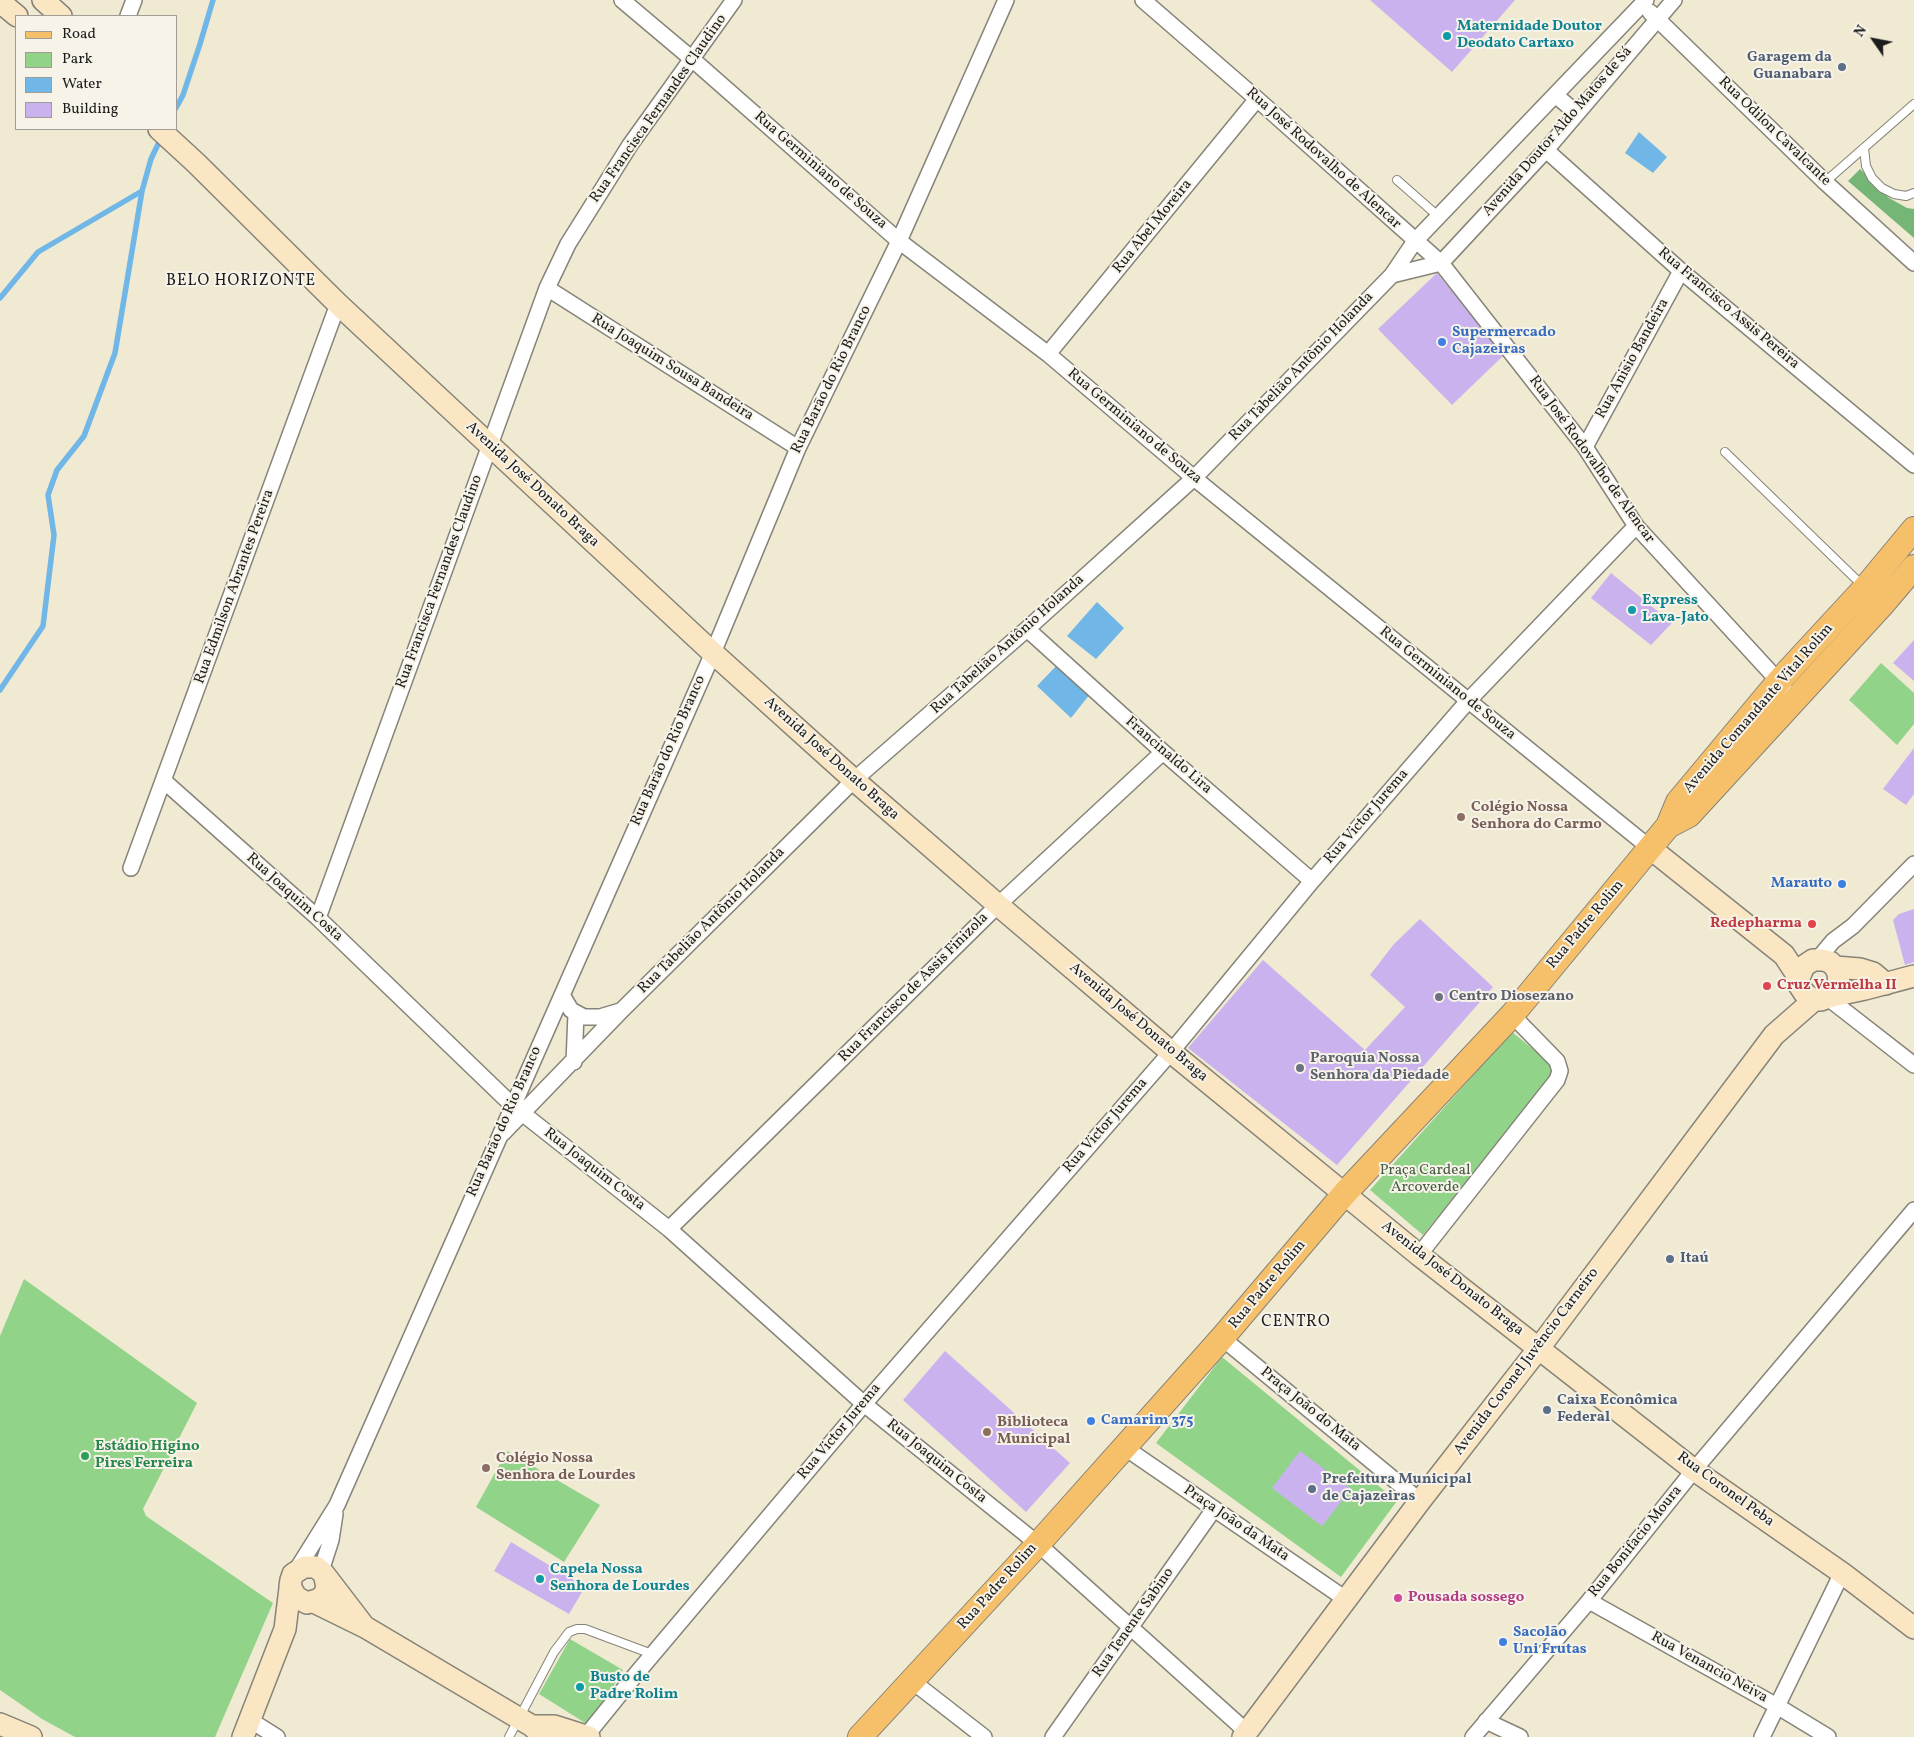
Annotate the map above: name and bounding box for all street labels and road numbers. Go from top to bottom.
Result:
street label: Rua Francisca Fernandes Claudino [587,11,731,207]
street label: Avenida Doutor Aldo Matos de Sá [1479,43,1637,221]
street label: Rua Odilon Cavalcante [1714,74,1834,190]
street label: Rua José Rodovalho de Alencar [1242,84,1404,234]
street label: Rua Germiniano de Souza [750,108,890,234]
street label: Rua Abel Moreira [1110,176,1196,278]
street label: Rua Francisco Assis Pereira [1653,244,1803,374]
street label: Rua Tabelião Antônio Holanda [1226,289,1378,445]
street label: Rua Anisio Bandeira [1592,296,1674,422]
street label: Rua Barāo do Rio Branco [788,303,876,457]
street label: Rua Joaquim Sousa Bandeira [587,310,757,426]
street label: Rua Germiniano de Souza [1063,365,1205,489]
street label: Rua José Rodovalho de Alencar [1524,373,1658,547]
street label: Avenida José Donato Braga [462,418,602,552]
street label: Rua Francisca Fernandes Claudino [393,473,487,691]
street label: Rua Edmilson Abrantes Pereira [191,487,279,687]
street label: Rua Tabelião Antônio Holanda [928,571,1088,719]
street label: Avenida Comandante Vital Rolim [1680,621,1838,797]
street label: Rua Germiniano de Souza [1375,623,1519,745]
street label: Rua Barāo do Rio Branco [628,673,710,829]
street label: Avenida José Donato Braga [760,693,902,825]
street label: Francinaldo Lira [1121,713,1215,799]
street label: Rua Victor Jurema [1321,766,1413,868]
street label: Rua Tabelião Antônio Holanda [635,844,789,998]
street label: Rua Joaquim Costa [242,850,346,946]
street label: Rua Padre Rolim [1544,877,1628,973]
street label: Rua Francisco de Assis Finizola [835,909,993,1067]
street label: Avenida José Donato Braga [1065,960,1211,1086]
street label: Rua Barāo do Rio Branco [464,1044,546,1200]
street label: Rua Victor Jurema [1060,1075,1152,1177]
street label: Rua Joaquim Costa [540,1125,648,1215]
street label: Avenida José Donato Braga [1377,1218,1527,1340]
street label: Rua Padre Rolim [1226,1237,1310,1333]
street label: Avenida Coronel Juvêncio Carneiro [1451,1265,1603,1459]
street label: Praça João do Mata [1256,1364,1364,1456]
street label: Rua Victor Jurema [795,1380,885,1484]
street label: Rua Joaquim Costa [882,1416,990,1508]
street label: Rua Coronel Peba [1673,1449,1777,1531]
street label: Praça João da Mata [1180,1482,1292,1566]
street label: Rua Bonifacio Moura [1585,1482,1687,1602]
street label: Rua Padre Rolim [954,1540,1042,1634]
street label: Rua Tenente Sabino [1089,1565,1179,1681]
street label: Rua Venancio Neiva [1647,1628,1771,1708]

